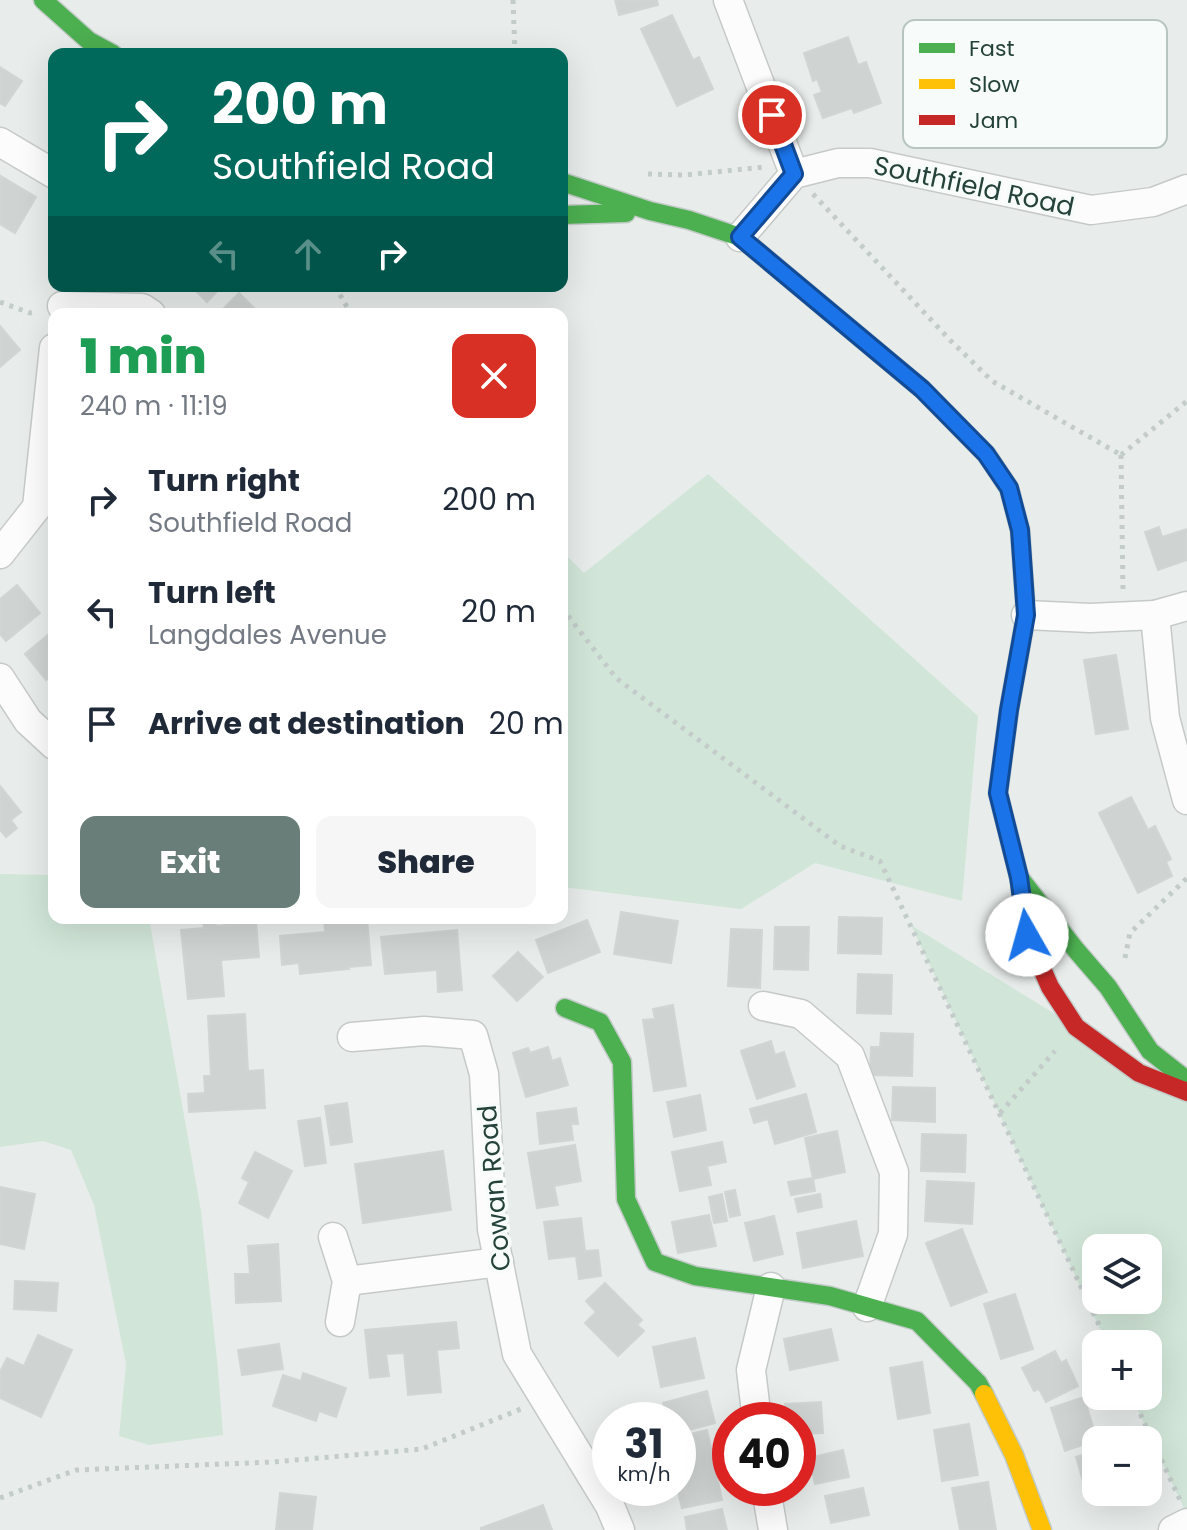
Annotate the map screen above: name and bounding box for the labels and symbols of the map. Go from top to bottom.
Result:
legend [903,20,1167,148]
text: Fast [969,33,1014,64]
text: Slow [969,69,1019,100]
pin [738,81,806,149]
text: Jam [969,105,1018,136]
street label: Southfield Road [870,147,1078,225]
position arrow [985,893,1069,977]
street label: Cowan Road [469,1103,519,1273]
speed limit sign: 40 [712,1402,816,1506]

